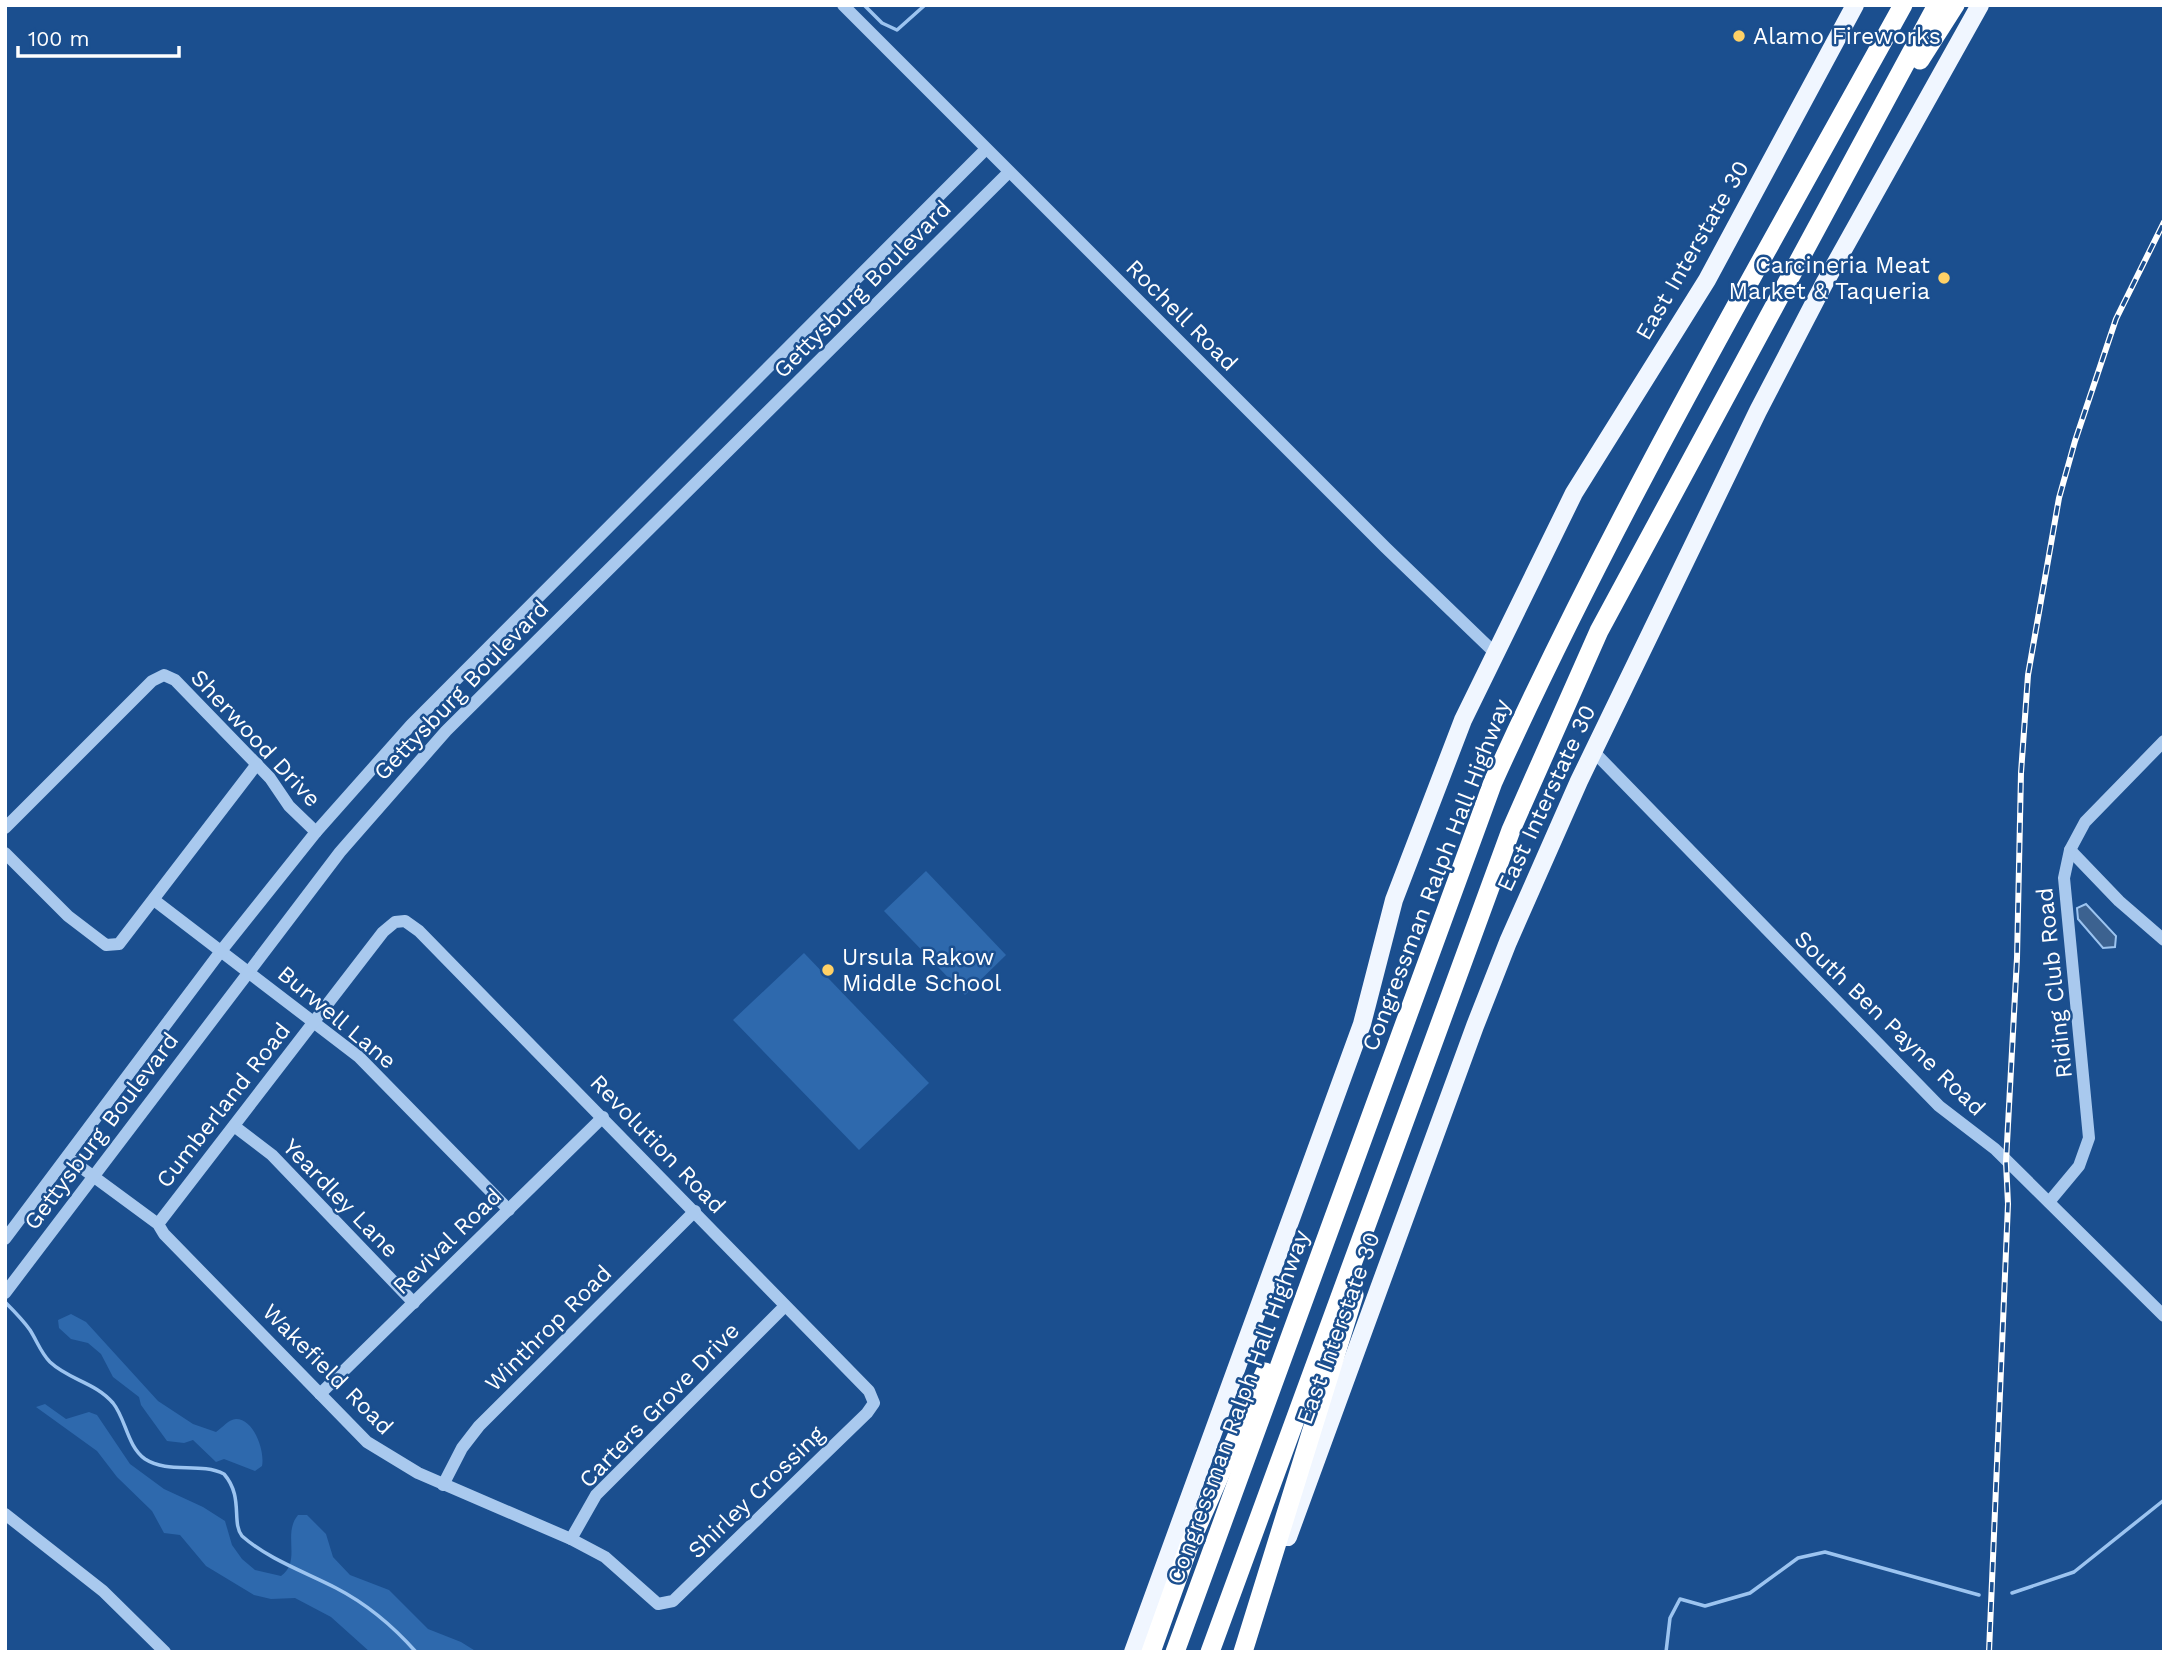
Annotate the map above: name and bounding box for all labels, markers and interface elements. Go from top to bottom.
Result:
scale bar [18,14,178,58]
place label: Alamo Fireworks [1753,23,1941,50]
text: 100 m [28,26,90,51]
marker: Alamo Fireworks [1731,28,1747,44]
street label: East Interstate 30 [1630,156,1755,345]
street label: Gettysburg Boulevard [768,195,957,384]
place label: Carcineria Meat Market & Taqueria [1729,252,1930,305]
street label: Rochell Road [1120,254,1243,377]
marker: Carcineria Meat Market & Taqueria [1936,270,1952,286]
street label: Gettysburg Boulevard [368,595,554,786]
street label: Sherwood Drive [185,664,326,812]
street label: Congressman Ralph Hall Highway [1357,695,1516,1055]
street label: East Interstate 30 [1491,701,1602,896]
street label: Riding Club Road [2031,886,2078,1080]
street label: South Ben Payne Road [1789,925,1991,1121]
place label: Ursula Rakow Middle School [842,944,1001,997]
street label: Burwell Lane [272,960,401,1075]
marker: Ursula Rakow Middle School [820,962,836,978]
street label: Cumberland Road [151,1018,296,1193]
street label: Gettysburg Boulevard [18,1027,184,1235]
street label: Revolution Road [584,1069,731,1219]
street label: Yeardley Lane [277,1133,404,1263]
street label: Revival Road [387,1183,507,1300]
street label: Congressman Ralph Hall Highway [1162,1226,1315,1588]
street label: East Interstate 30 [1291,1228,1386,1428]
street label: Winthrop Road [480,1260,617,1397]
street label: Wakefield Road [257,1298,399,1440]
street label: Carters Grove Drive [574,1317,745,1493]
street label: Shirley Crossing [683,1420,831,1564]

